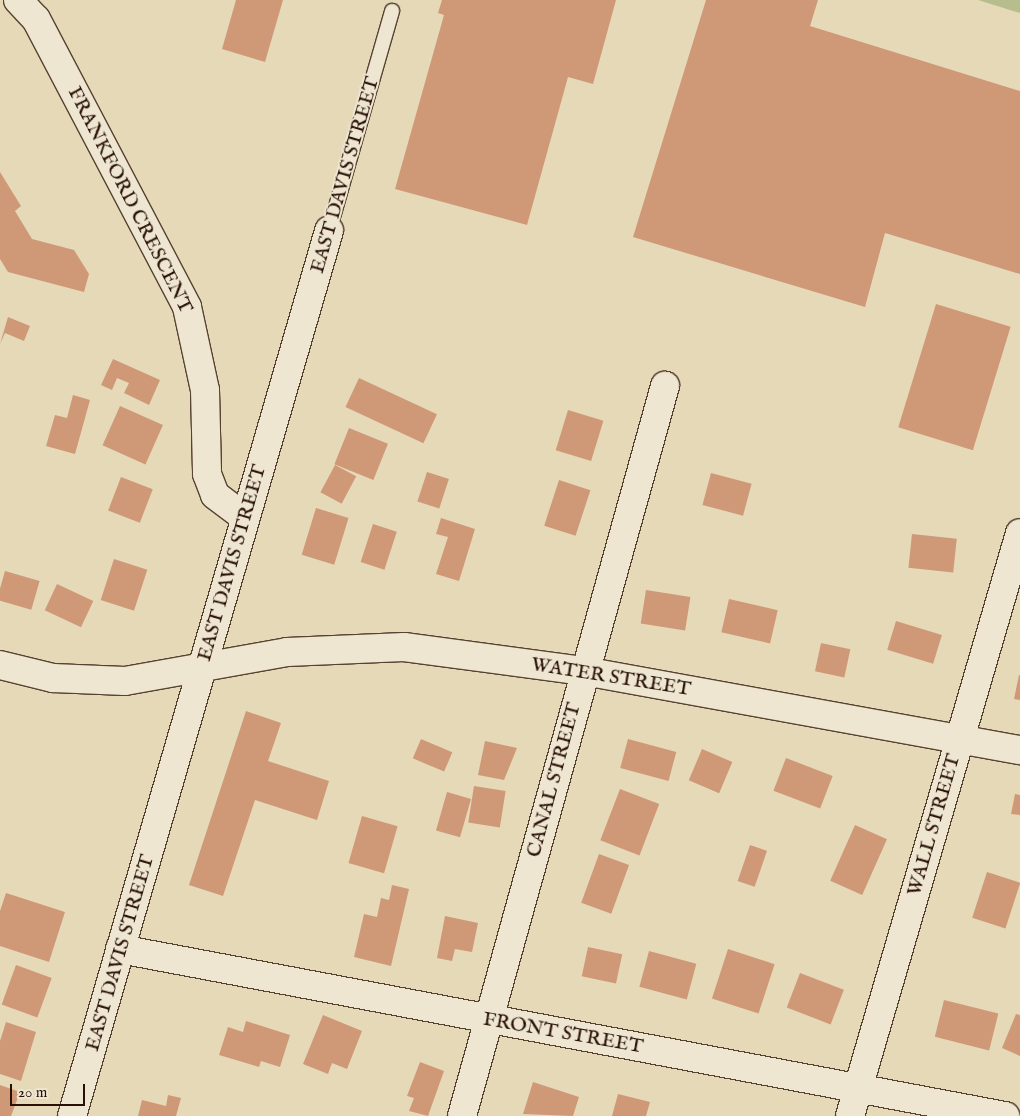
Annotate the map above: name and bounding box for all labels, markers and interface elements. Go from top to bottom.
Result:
street label: EAST DAVIS STREET [305,74,385,276]
street label: FRANKFORD CRESCENT [62,83,198,317]
street label: EAST DAVIS STREET [192,462,272,664]
street label: WATER STREET [529,653,693,701]
street label: CANAL STREET [522,700,586,860]
street label: WALL STREET [902,751,966,899]
street label: EAST DAVIS STREET [80,852,160,1054]
street label: FRONT STREET [481,1007,645,1059]
scale bar [12,1074,88,1106]
text: 20 m [18,1083,47,1102]

